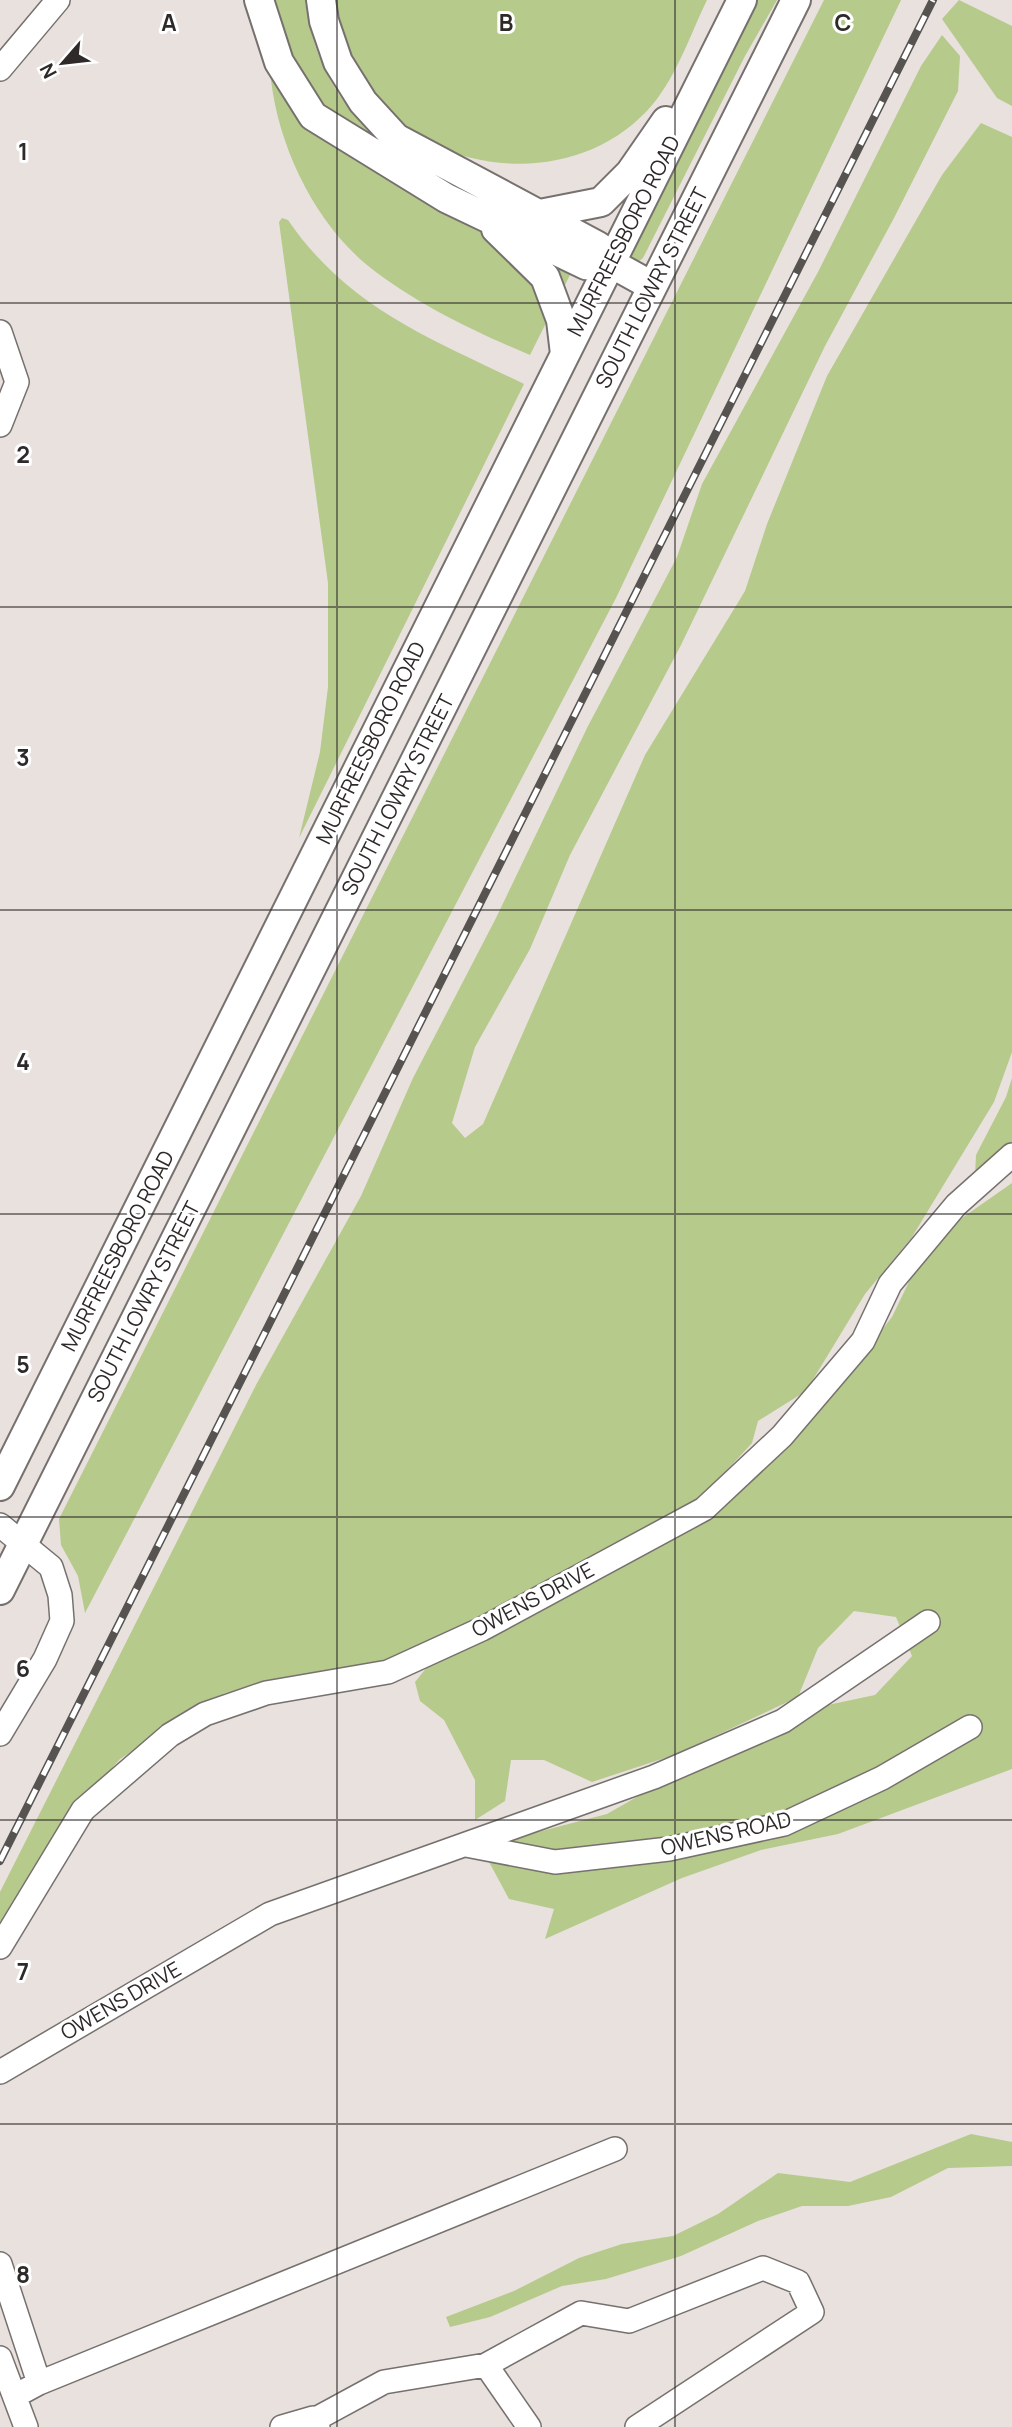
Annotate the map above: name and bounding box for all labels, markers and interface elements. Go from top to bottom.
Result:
text: A [161,6,177,38]
text: B [499,6,513,38]
text: C [835,6,852,38]
north arrow [28,28,98,98]
text: N [33,59,63,83]
street label: MURFREESBORO ROAD [560,130,686,341]
text: 1 [18,135,28,167]
street label: SOUTH LOWRY STREET [588,182,714,393]
text: 2 [16,438,30,470]
street label: MURFREESBORO ROAD [309,637,431,848]
street label: SOUTH LOWRY STREET [334,689,460,900]
text: 3 [16,741,30,773]
text: 4 [16,1045,30,1077]
street label: MURFREESBORO ROAD [54,1145,180,1356]
street label: SOUTH LOWRY STREET [80,1196,206,1407]
text: 5 [16,1348,30,1380]
street label: OWENS DRIVE [467,1555,599,1643]
text: 6 [16,1652,30,1684]
street label: OWENS ROAD [658,1804,794,1862]
street label: OWENS DRIVE [55,1954,186,2046]
text: 7 [17,1955,29,1987]
text: 8 [16,2258,30,2290]

